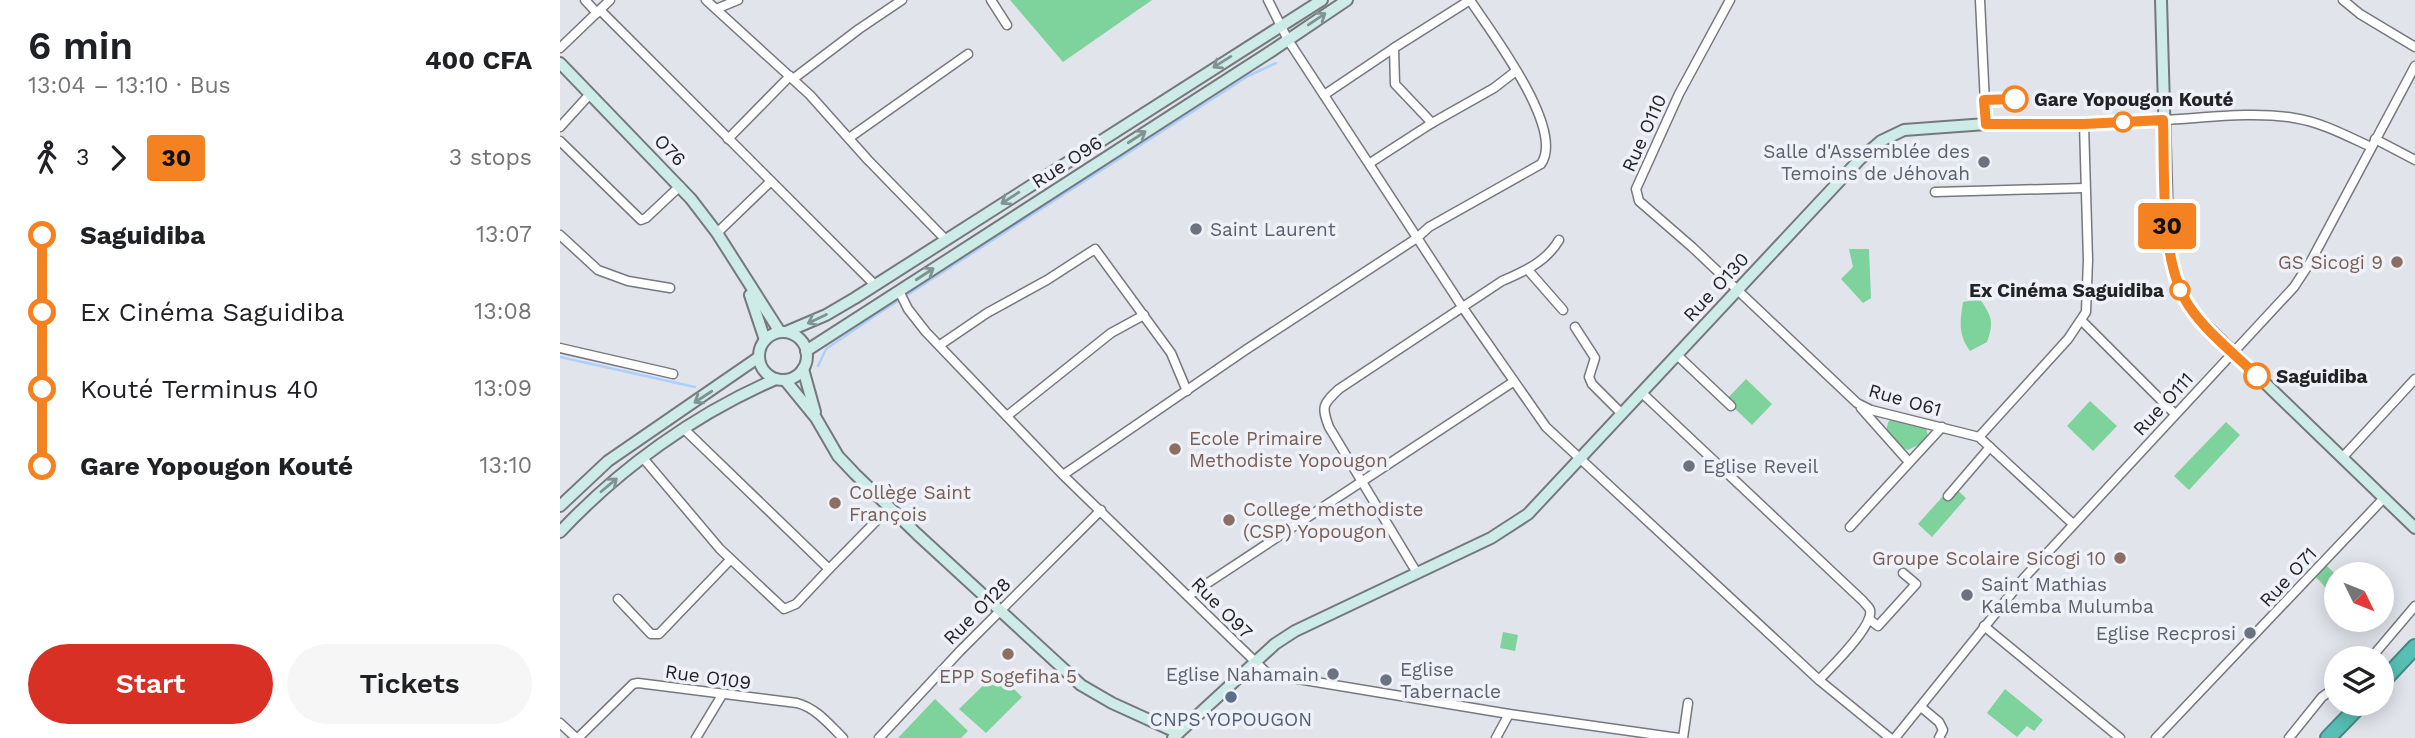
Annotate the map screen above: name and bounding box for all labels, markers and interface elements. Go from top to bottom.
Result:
one-way arrow [1307,12,1326,27]
text: 6 min [28,24,133,68]
text: 400 CFA [425,45,532,75]
one-way arrow [1213,56,1233,70]
text: 13:04 – 13:10 · Bus [28,72,231,99]
marker: Gare Yopougon Kouté [2002,86,2028,112]
place label: Gare Yopougon Kouté [2034,88,2234,111]
street label: Rue O110 [1617,91,1671,175]
unlabelled marker [2113,112,2133,132]
street label: O76 [649,129,691,171]
one-way arrow [1127,130,1146,145]
street label: Rue O96 [1028,131,1106,193]
icon: walk [28,139,66,177]
icon: forward [99,139,137,177]
place label: Salle d'Assemblée des Temoins de Jéhovah [1763,140,1970,185]
text: 3 [76,144,89,171]
text: 30 [161,144,191,172]
text: 3 stops [449,144,532,171]
marker: Salle d'Assemblée des Temoins de Jéhovah [1976,154,1992,170]
one-way arrow [1001,191,1020,205]
line badge: 30 [2136,203,2198,249]
text: 30 [2152,212,2182,240]
place label: Saint Laurent [1210,218,1336,241]
text: Saguidiba [80,220,205,250]
text: 13:07 [476,221,532,248]
marker: Saint Laurent [1188,221,1204,237]
street label: Rue O130 [1678,248,1754,326]
place label: GS Sicogi 9 [2278,251,2383,274]
marker: GS Sicogi 9 [2389,254,2405,270]
one-way arrow [915,267,935,281]
place label: Ex Cinéma Saguidiba [1969,279,2164,302]
marker: Ex Cinéma Saguidiba [2170,280,2190,300]
text: Ex Cinéma Saguidiba [80,297,345,327]
text: 13:08 [474,298,532,325]
one-way arrow [807,312,828,326]
marker: Saguidiba [2244,363,2270,389]
place label: Saguidiba [2276,365,2367,388]
street label: Rue O111 [2128,368,2198,440]
text: Kouté Terminus 40 [80,374,319,404]
text: 13:09 [474,375,532,402]
street label: Rue O61 [1866,379,1944,421]
one-way arrow [694,390,713,404]
place label: Ecole Primaire Methodiste Yopougon [1189,427,1388,472]
marker: Ecole Primaire Methodiste Yopougon [1167,441,1183,457]
text: Gare Yopougon Kouté [80,451,353,481]
text: 13:10 [480,452,532,479]
place label: Eglise Reveil [1703,455,1818,478]
marker: Eglise Reveil [1681,458,1697,474]
one-way arrow [600,477,618,493]
place label: Collège Saint François [849,481,971,526]
marker: Collège Saint François [827,495,843,511]
place label: College methodiste (CSP) Yopougon [1243,498,1423,543]
marker: College methodiste (CSP) Yopougon [1221,512,1237,528]
street label: Rue O71 [2254,542,2322,612]
place label: Groupe Scolaire Sicogi 10 [1872,547,2106,570]
marker: Groupe Scolaire Sicogi 10 [2112,550,2128,566]
north arrow [2324,562,2394,632]
map controls [2324,562,2394,716]
street label: Rue O128 [938,572,1016,650]
street label: Rue O97 [1186,572,1258,644]
place label: Saint Mathias Kalemba Mulumba [1981,573,2154,618]
marker: Saint Mathias Kalemba Mulumba [1959,587,1975,603]
place label: Eglise Recprosi [2096,622,2236,645]
marker: Eglise Recprosi [2242,625,2258,641]
button: Start [28,644,273,724]
button: Tickets [287,644,532,724]
marker: EPP Sogefiha 5 [1000,646,1016,662]
button: layers [2324,646,2394,716]
place label: Eglise Tabernacle [1400,658,1501,703]
street label: Rue O109 [663,660,753,694]
place label: Eglise Nahamain [1166,663,1319,686]
place label: EPP Sogefiha 5 [939,665,1077,688]
marker: Eglise Nahamain [1325,666,1341,682]
marker: Eglise Tabernacle [1378,672,1394,688]
marker: CNPS YOPOUGON [1223,689,1239,705]
place label: CNPS YOPOUGON [1150,708,1312,731]

